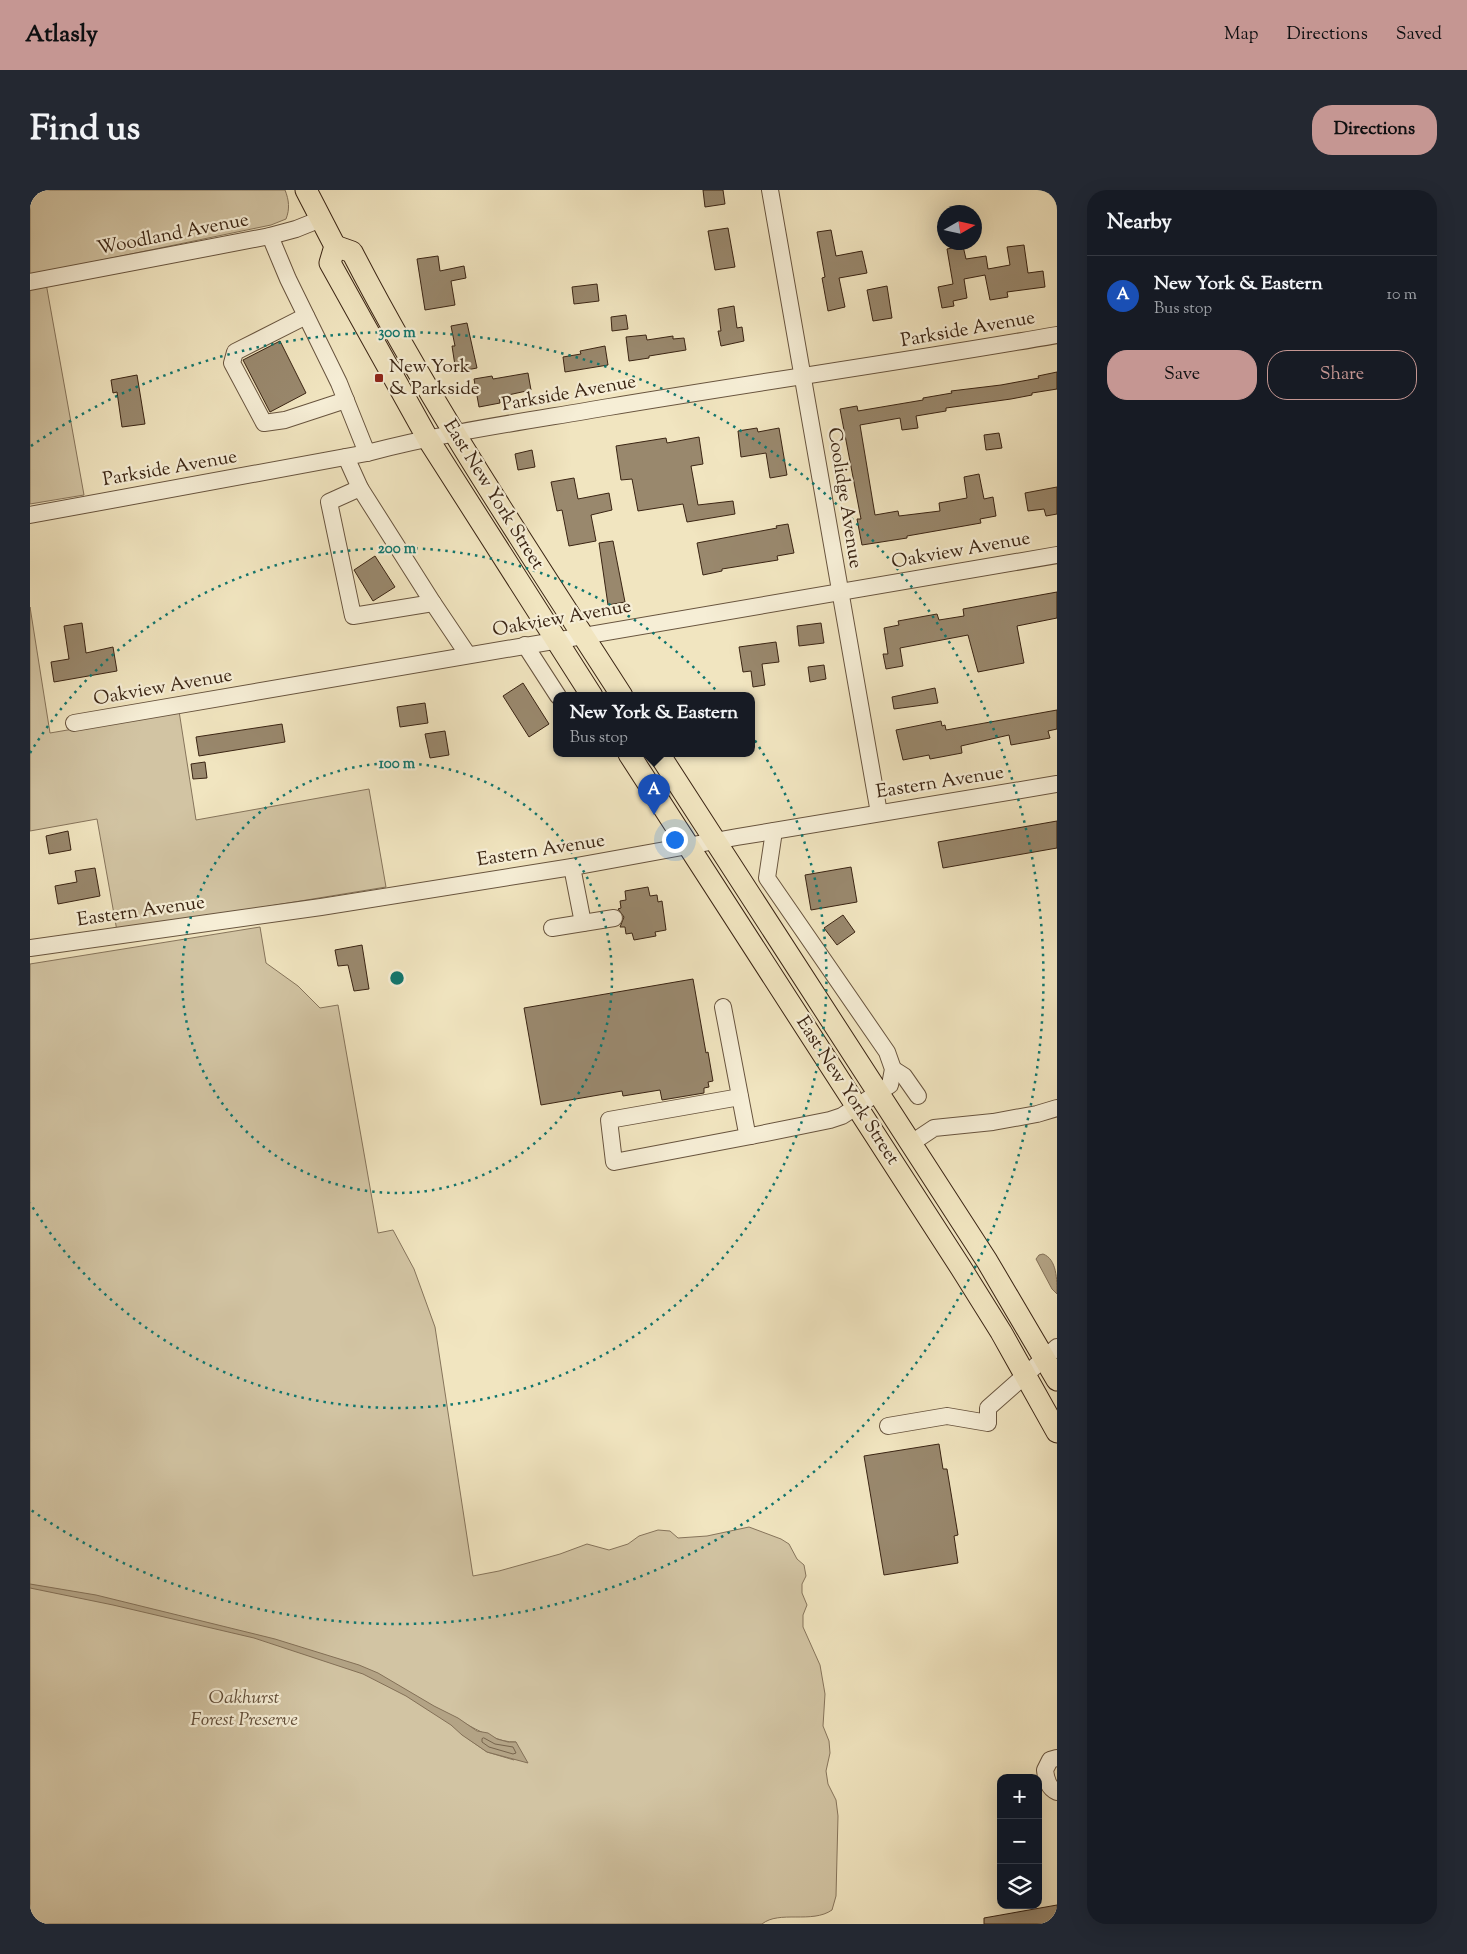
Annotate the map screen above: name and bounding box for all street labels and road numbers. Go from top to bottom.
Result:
street label: Woodland Avenue [95,207,251,263]
street label: Parkside Avenue [899,305,1037,355]
street label: Parkside Avenue [500,369,638,419]
street label: East New York Street [436,415,550,576]
street label: Coolidge Avenue [820,426,868,570]
street label: Parkside Avenue [101,444,239,494]
street label: Oakview Avenue [889,525,1033,576]
street label: Oakview Avenue [490,593,634,644]
street label: Oakview Avenue [91,662,235,713]
street label: Eastern Avenue [874,760,1006,806]
street label: Eastern Avenue [475,828,607,874]
street label: Eastern Avenue [75,890,207,934]
street label: East New York Street [789,1011,906,1171]

